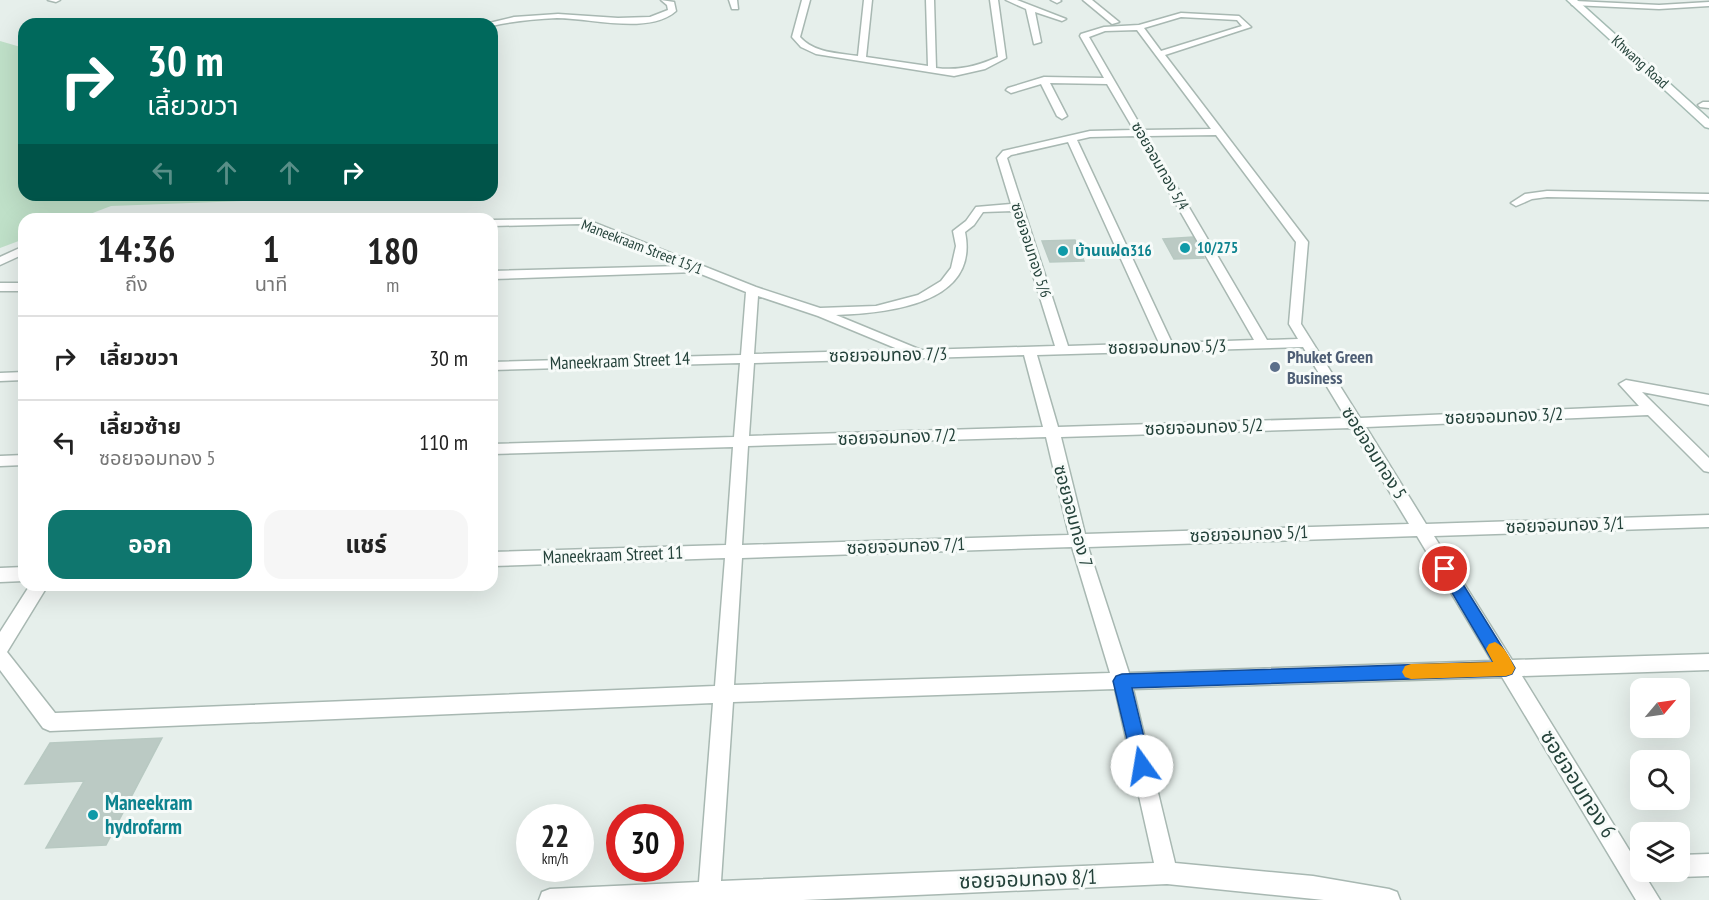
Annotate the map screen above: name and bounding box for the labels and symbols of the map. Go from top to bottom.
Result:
street label: Khwang Road [1608,31,1673,92]
street label: ซอยจอมทอง 5/4 [1128,118,1193,213]
street label: ซอยจอมทอง 5/6 [1007,200,1056,300]
street label: Maneekraam Street 15/1 [579,215,705,278]
place label: 10/275 [1197,238,1238,257]
place label: บ้านแฝด316 [1075,241,1152,260]
marker: 10/275 [1178,241,1192,255]
marker: บ้านแฝด316 [1056,244,1070,258]
street label: ซอยจอมทอง 5/3 [1108,334,1226,359]
street label: ซอยจอมทอง 7/3 [829,342,947,367]
place label: Phuket Green Business [1287,345,1373,389]
street label: Maneekraam Street 14 [549,347,691,374]
marker: Phuket Green Business [1268,360,1282,374]
street label: ซอยจอมทอง 5 [1337,402,1412,503]
street label: ซอยจอมทอง 3/2 [1444,402,1563,429]
street label: ซอยจอมทอง 5/2 [1144,413,1263,440]
street label: ซอยจอมทอง 7/2 [837,423,956,450]
street label: ซอยจอมทอง 7 [1049,462,1098,569]
street label: ซอยจอมทอง 3/1 [1505,511,1624,538]
street label: ซอยจอมทอง 5/1 [1189,520,1308,547]
street label: ซอยจอมทอง 7/1 [846,532,965,559]
street label: Maneekraam Street 11 [542,541,684,568]
pin [1419,543,1470,594]
north arrow [1630,678,1690,738]
street label: ซอยจอมทอง 6 [1535,725,1622,843]
position arrow [1110,734,1174,798]
place label: Maneekram hydrofarm [105,789,192,840]
speed limit sign: 30 [606,804,684,882]
marker: Maneekram hydrofarm [86,808,100,822]
street label: ซอยจอมทอง 8/1 [959,863,1097,894]

